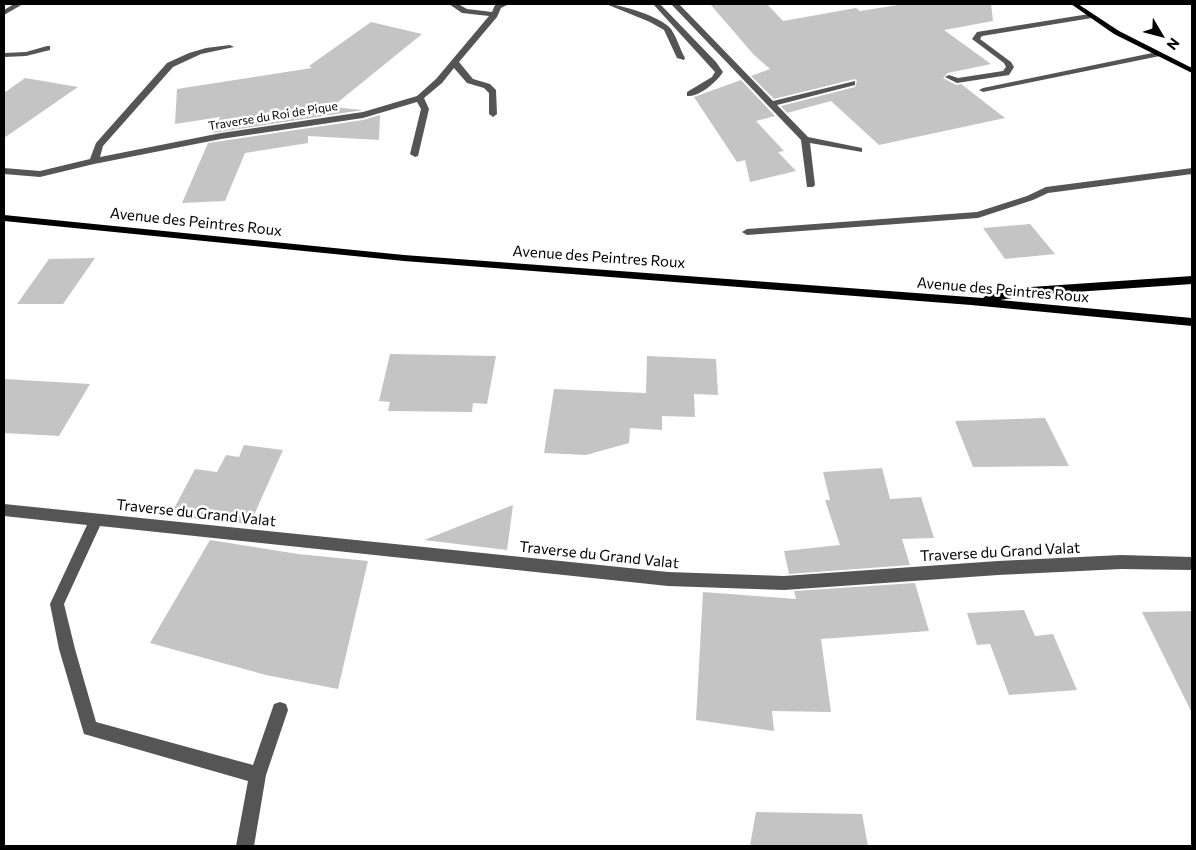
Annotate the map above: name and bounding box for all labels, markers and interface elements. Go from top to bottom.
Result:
north arrow [1136,10,1186,60]
text: N [1163,35,1183,54]
street label: Traverse du Roi de Pique [207,99,339,133]
street label: Avenue des Peintres Roux [109,204,283,240]
street label: Avenue des Peintres Roux [512,242,686,272]
street label: Avenue des Peintres Roux [916,273,1090,307]
street label: Traverse du Grand Valat [115,496,277,530]
street label: Traverse du Grand Valat [518,538,680,572]
street label: Traverse du Grand Valat [919,539,1081,565]

